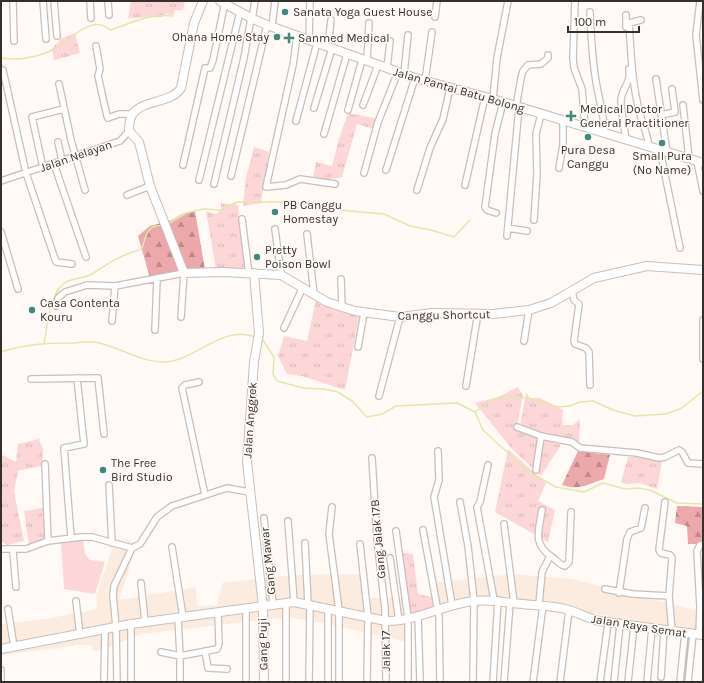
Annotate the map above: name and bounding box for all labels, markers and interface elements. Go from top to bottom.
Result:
place label: Sanata Yoga Guest House [293,5,432,19]
marker: Sanata Yoga Guest House [280,7,290,17]
scale bar [568,8,639,34]
text: 100 m [574,15,606,29]
place label: Ohana Home Stay [172,30,269,44]
place label: Sanmed Medical [298,31,390,45]
marker: Ohana Home Stay [272,32,282,42]
marker: Sanmed Medical [283,32,295,44]
street label: Jalan Pantai Batu Bolong [392,65,527,116]
place label: Medical Doctor General Practitioner [580,102,689,130]
marker: Medical Doctor General Practitioner [565,110,577,122]
marker: Pura Desa Canggu [583,132,593,142]
street label: Jalan Nelayan [38,137,114,175]
marker: Small Pura (No Name) [657,138,667,148]
place label: Pura Desa Canggu [561,143,615,171]
place label: Small Pura (No Name) [632,149,692,177]
place label: PB Canggu Homestay [283,198,342,226]
marker: PB Canggu Homestay [270,207,280,217]
place label: Pretty Poison Bowl [265,243,331,271]
marker: Pretty Poison Bowl [252,252,262,262]
place label: Casa Contenta Kouru [40,296,120,324]
marker: Casa Contenta Kouru [27,305,37,315]
street label: Canggu Shortcut [398,307,491,323]
street label: Jalan Anggrek [240,381,260,459]
place label: The Free Bird Studio [111,456,173,484]
marker: The Free Bird Studio [98,465,108,475]
street label: Gang Jalak 17B [368,499,388,579]
street label: Gang Mawar [257,526,278,595]
street label: Jalan Raya Semat [590,612,688,641]
street label: Gang Puji [256,618,270,670]
street label: Jalak 17 [379,630,393,671]

